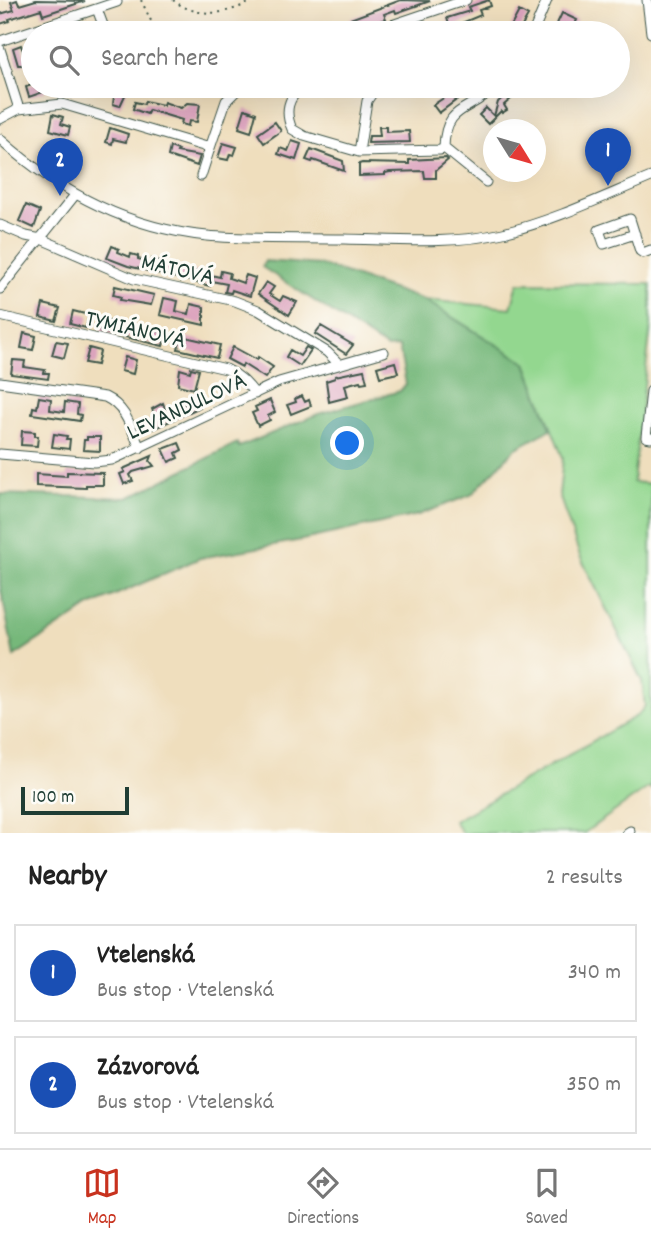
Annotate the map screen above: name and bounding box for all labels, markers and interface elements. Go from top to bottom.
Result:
search box [21,21,630,98]
icon: search [45,41,83,79]
text: Search here [101,41,219,78]
north arrow [483,119,546,182]
pin: 1 [585,128,631,186]
pin: 2 [37,138,83,196]
street label: MÁTOVÁ [138,246,217,296]
street label: TYMIÁNOVÁ [82,303,189,359]
street label: LEVANDULOVÁ [122,365,253,450]
your location [330,426,364,460]
scale bar [21,784,130,816]
text: 100 m [32,785,74,812]
text: Nearby [28,857,106,900]
text: 2 results [546,862,623,895]
text: Vtelenská [97,938,195,975]
text: 1 [50,957,56,990]
text: 340 m [568,957,621,990]
text: Bus stop · Vtelenská [97,975,274,1008]
text: Zázvorová [97,1050,199,1087]
text: 2 [48,1069,58,1102]
text: 350 m [567,1069,621,1102]
text: Bus stop · Vtelenská [97,1087,274,1120]
tab: Map [83,1164,121,1233]
tab: Directions [287,1164,359,1233]
tab: Saved [525,1164,568,1233]

